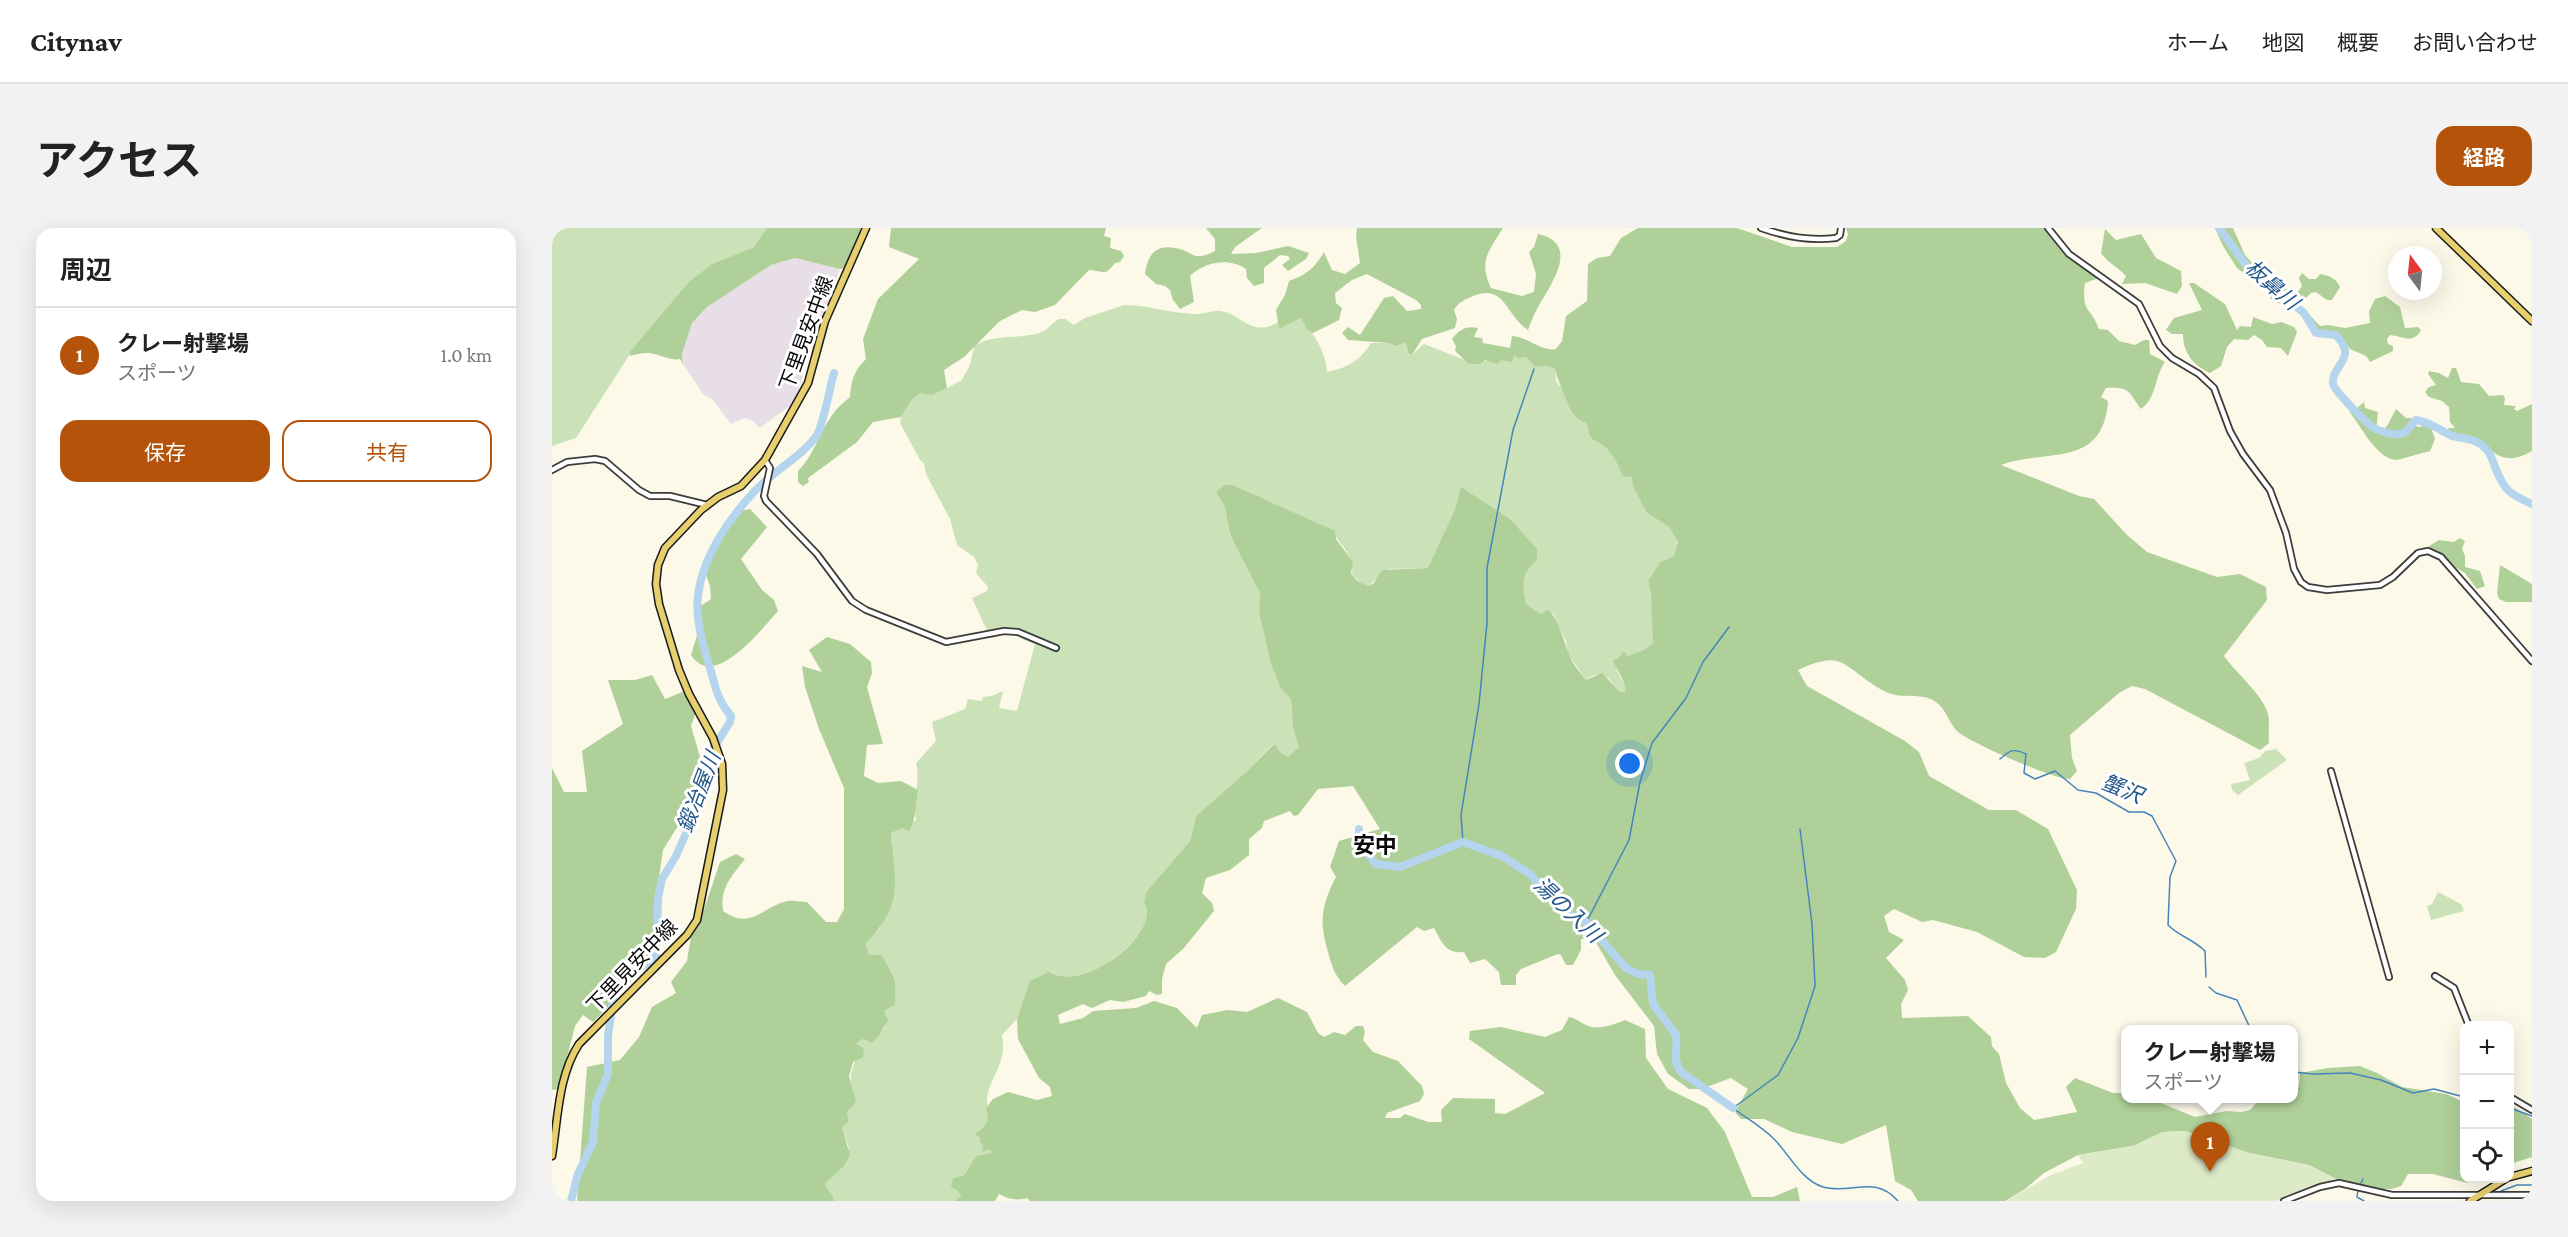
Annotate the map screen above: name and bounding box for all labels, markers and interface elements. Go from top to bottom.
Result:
text: Citynav [30,26,122,57]
text: ホーム [2167,31,2229,55]
text: 地図 [2262,31,2304,55]
text: 概要 [2337,31,2379,55]
text: お問い合わせ [2412,31,2538,55]
button: 経路 [2436,126,2532,186]
text: アクセス [36,137,202,184]
north arrow [2388,246,2442,300]
water label: 板鼻川 [2240,255,2305,316]
text: 周辺 [60,256,112,285]
street label: 下里見安中線 [775,273,837,393]
text: クレー射撃場 [117,331,249,356]
text: 1 [76,344,83,366]
text: 1.0 km [441,344,492,366]
text: スポーツ [117,362,197,384]
button: 保存 [60,420,270,482]
button: 共有 [282,420,492,482]
water label: 鍛冶屋川 [673,747,726,836]
your location [1615,749,1644,778]
water label: 蟹沢 [2098,770,2149,809]
district label: 安中 [1353,833,1397,858]
water label: 湯の入川 [1529,873,1608,949]
street label: 下里見安中線 [582,915,682,1017]
map controls [2460,1021,2514,1183]
button: + [2460,1021,2514,1075]
popup [2121,1025,2298,1103]
text: クレー射撃場 [2143,1040,2276,1065]
text: スポーツ [2143,1071,2223,1093]
button: − [2460,1075,2514,1129]
pin: 1 [2190,1122,2230,1172]
button: locate [2460,1129,2514,1183]

